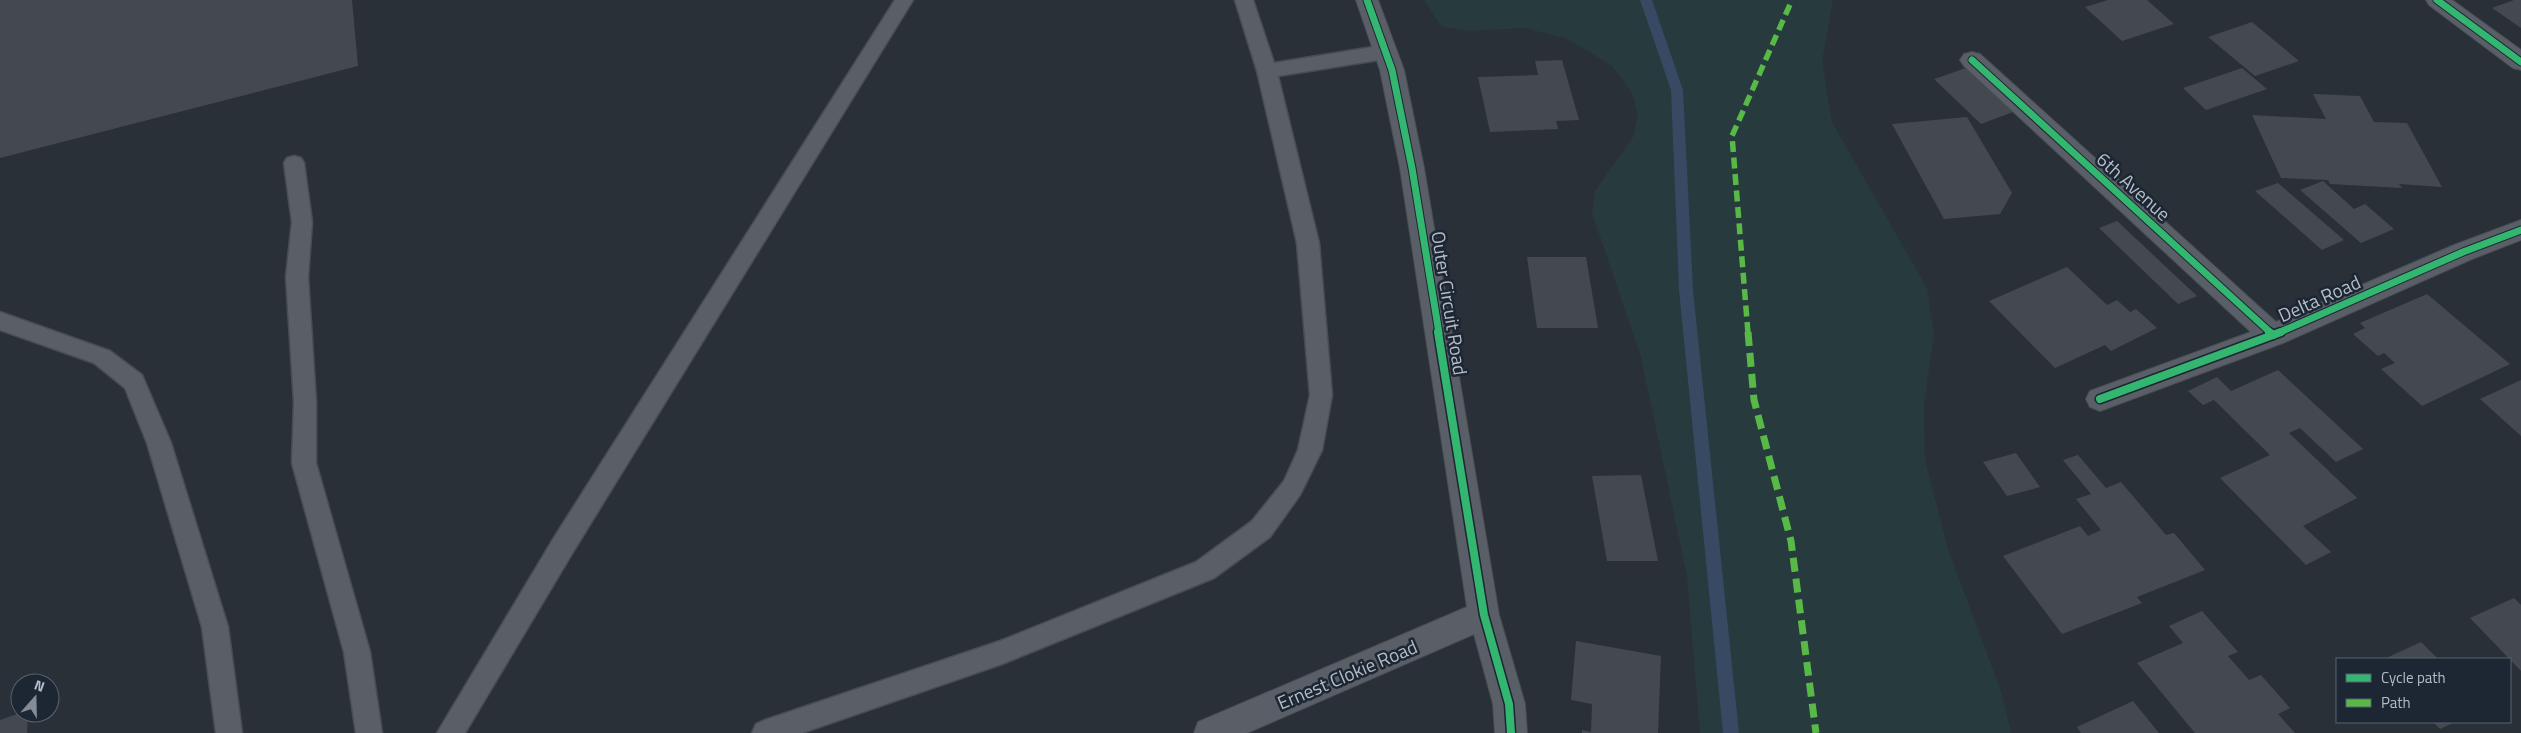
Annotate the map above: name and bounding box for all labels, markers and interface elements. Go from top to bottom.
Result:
street label: 6th Avenue [2090,145,2178,227]
street label: Outer Circuit Road [1424,229,1476,377]
street label: Delta Road [2273,267,2365,329]
street label: Ernest Clokie Road [1273,631,1421,717]
legend [2336,658,2511,723]
text: Cycle path [2381,666,2446,689]
north arrow [10,673,60,723]
text: N [31,674,48,697]
text: Path [2381,691,2411,714]

